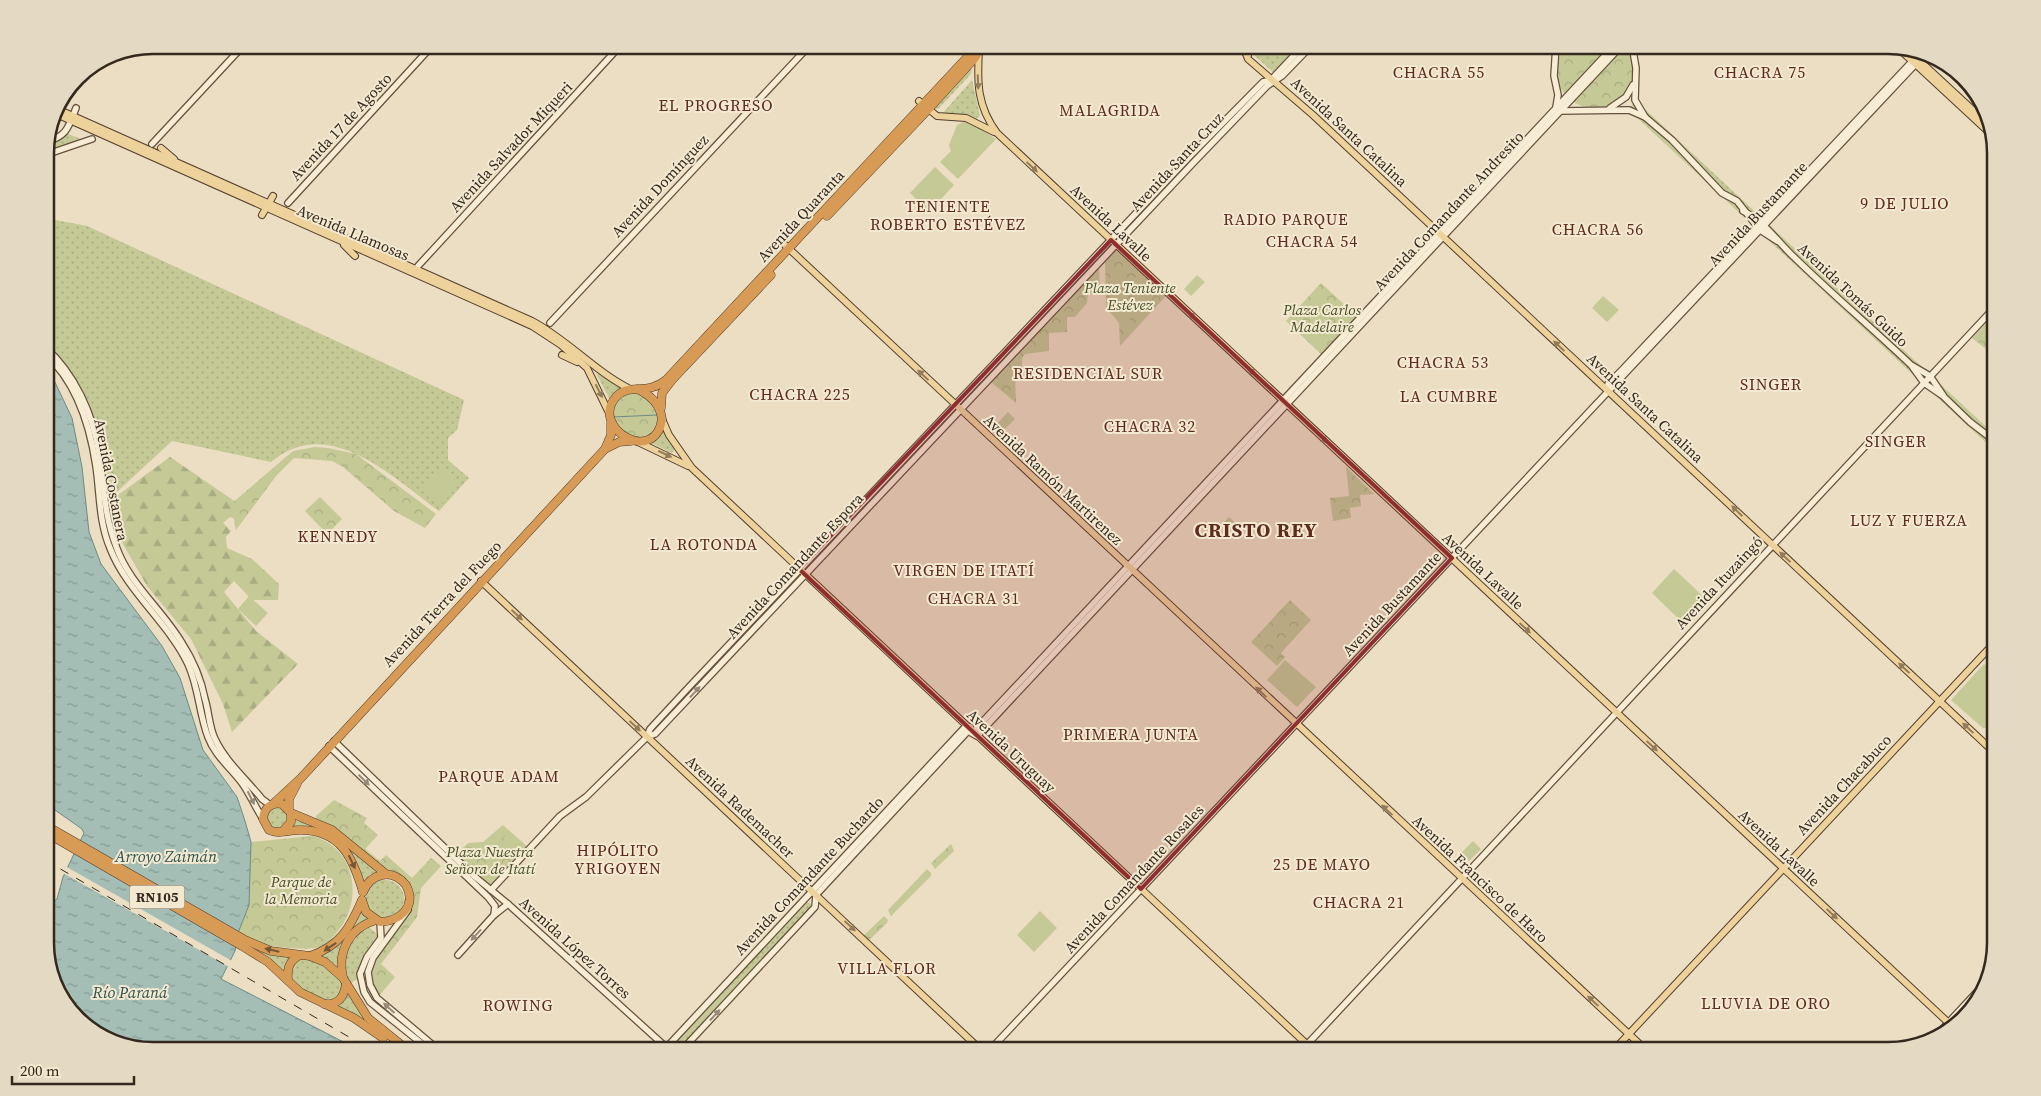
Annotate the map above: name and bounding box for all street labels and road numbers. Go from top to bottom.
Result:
street label: Avenida 17 de Agosto [285,68,396,185]
street label: Avenida Santa Catalina [1286,72,1413,192]
street label: Avenida Salvador Miqueri [444,77,577,217]
street label: Avenida Santa Cruz [1125,107,1228,216]
street label: Avenida Comandante Andresito [1369,126,1528,295]
street label: Avenida Domínguez [606,129,713,242]
street label: Avenida Bustamante [1703,156,1812,271]
street label: Avenida Quaranta [752,165,849,266]
street label: Avenida Lavalle [1066,179,1157,266]
street label: Avenida Llamosas [294,199,413,266]
street label: Avenida Tomás Guido [1793,238,1913,352]
street label: Avenida Santa Catalina [1582,348,1709,468]
street label: Avenida Ramón Martirenez [979,410,1127,550]
street label: Avenida Costanera [89,417,134,543]
street label: Avenida Comandante Espora [721,488,868,643]
street label: Avenida Lavalle [1438,527,1529,614]
street label: Avenida Ituzaingó [1670,532,1767,634]
street label: Avenida Tierra del Fuego [377,536,506,672]
street label: Avenida Bustamante [1337,546,1446,661]
street label: Avenida Uruguay [962,704,1060,797]
street label: Avenida Chacabuco [1791,730,1896,840]
street label: Avenida Rademacher [681,751,800,863]
street label: Avenida Comandante Buchardo [729,792,888,960]
street label: Avenida Comandante Rosales [1059,800,1208,958]
street label: Avenida Lavalle [1734,804,1825,891]
street label: Avenida Francisco de Haro [1408,810,1553,947]
road number: RN105 [130,886,184,909]
street label: Avenida López Torres [515,892,636,1003]

